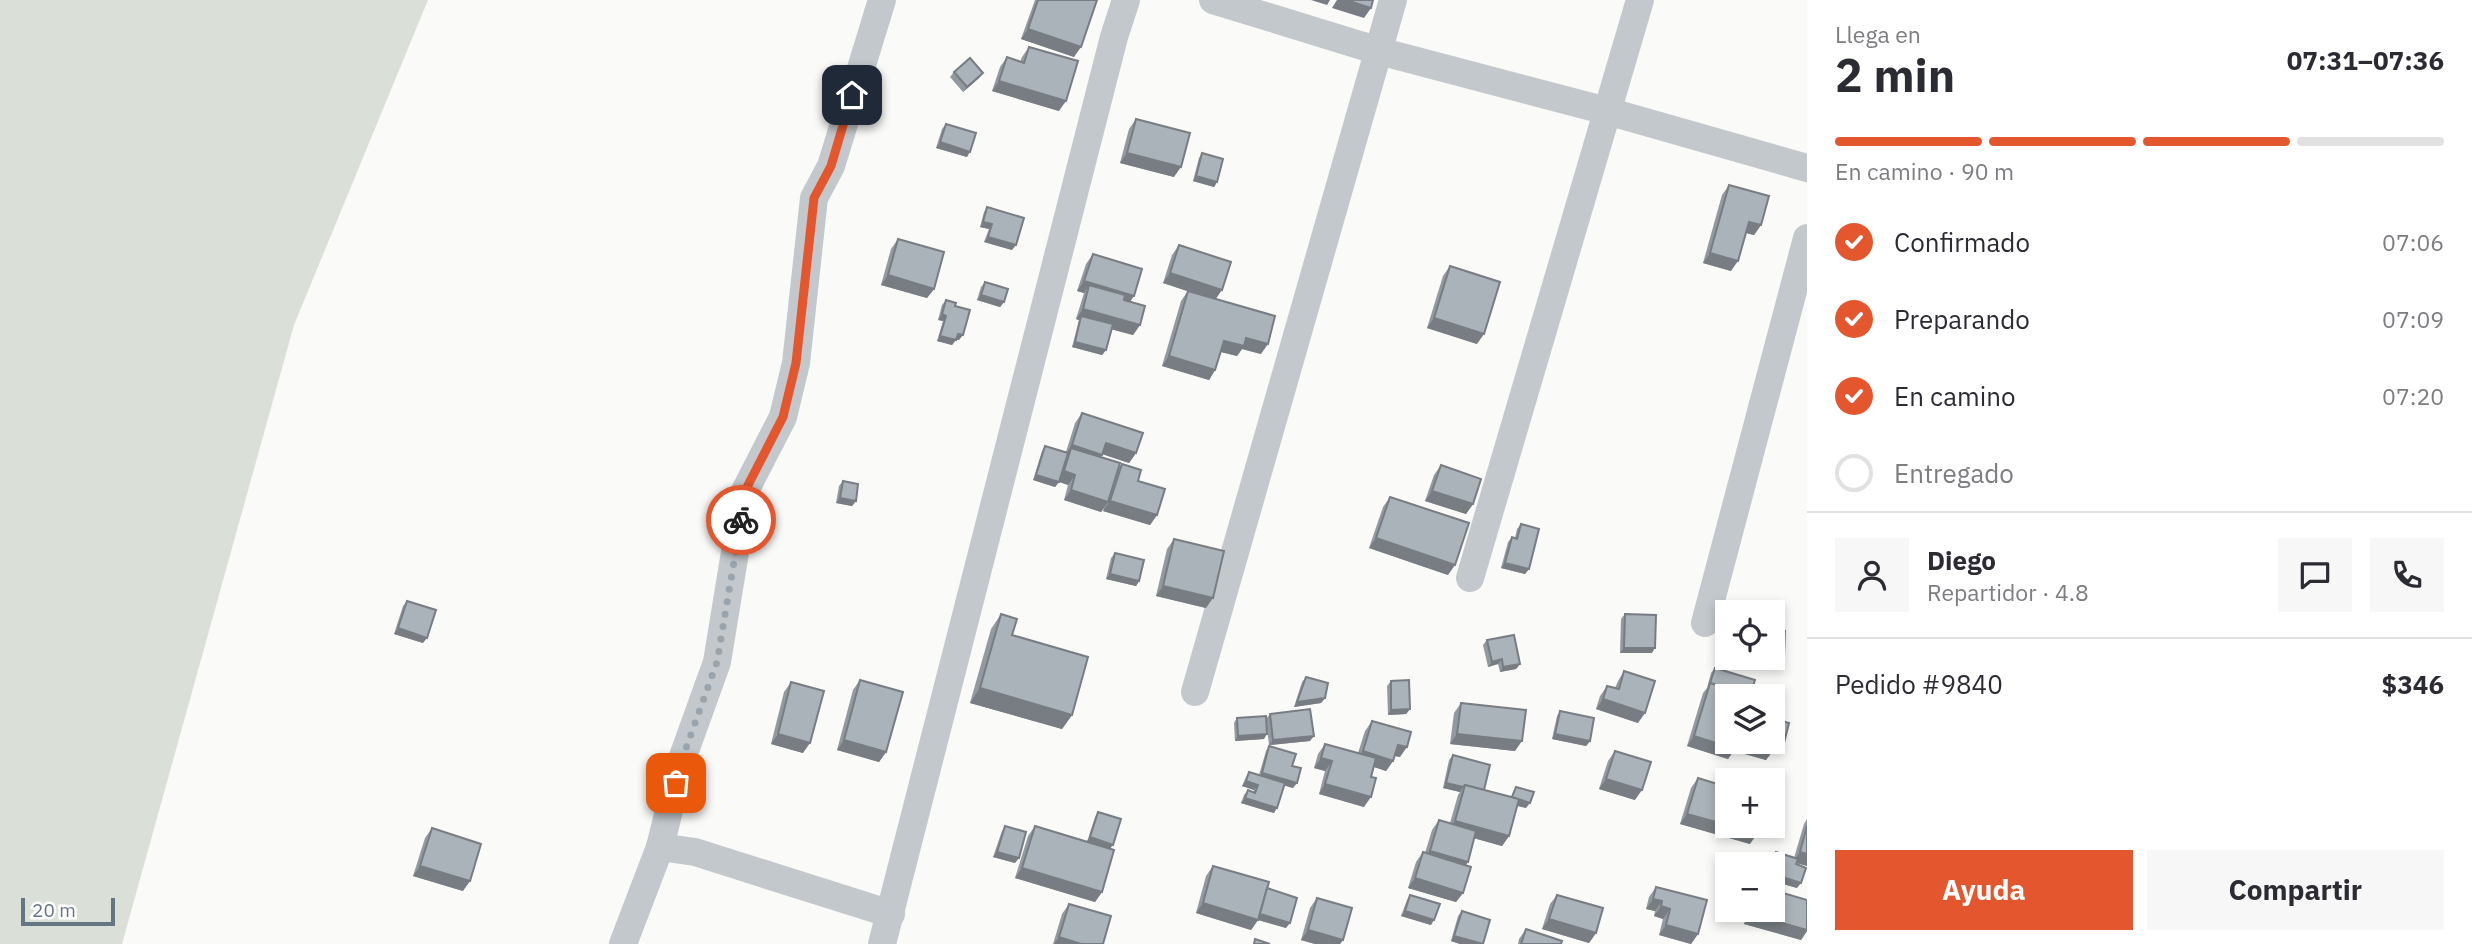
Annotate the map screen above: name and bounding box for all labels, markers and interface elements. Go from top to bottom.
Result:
text: Llega en [1835,19,1921,49]
text: 07:31–07:36 [2287,43,2444,77]
text: 2 min [1835,45,1955,105]
pin [822,65,882,125]
icon: home [833,76,871,114]
text: En camino · 90 m [1835,156,2014,186]
icon: check [1835,223,1873,261]
text: Confirmado [1894,225,2030,259]
text: 07:06 [2382,227,2444,257]
icon: check [1835,300,1873,338]
text: Preparando [1894,302,2030,336]
text: 07:09 [2382,304,2444,334]
icon: check [1835,377,1873,415]
text: En camino [1894,379,2016,413]
text: 07:20 [2382,381,2444,411]
text: Entregado [1894,456,2014,490]
courier [706,485,776,555]
icon: bike [722,501,760,539]
button: person [1835,538,1909,612]
button: chat [2278,538,2352,612]
button: phone [2370,538,2444,612]
text: Diego [1927,543,1996,577]
text: Repartidor · 4.8 [1927,577,2089,607]
map controls [1715,600,1785,922]
button: locate [1715,600,1785,670]
text: Pedido #9840 [1835,667,2003,701]
text: $346 [2382,667,2444,701]
button: layers [1715,684,1785,754]
pin [646,753,706,813]
icon: bag [657,764,695,802]
button: + [1715,768,1785,838]
button: Ayuda [1835,850,2133,930]
button: Compartir [2147,850,2444,930]
button: − [1715,852,1785,922]
scale bar [21,895,116,927]
text: 20 m [32,898,76,922]

